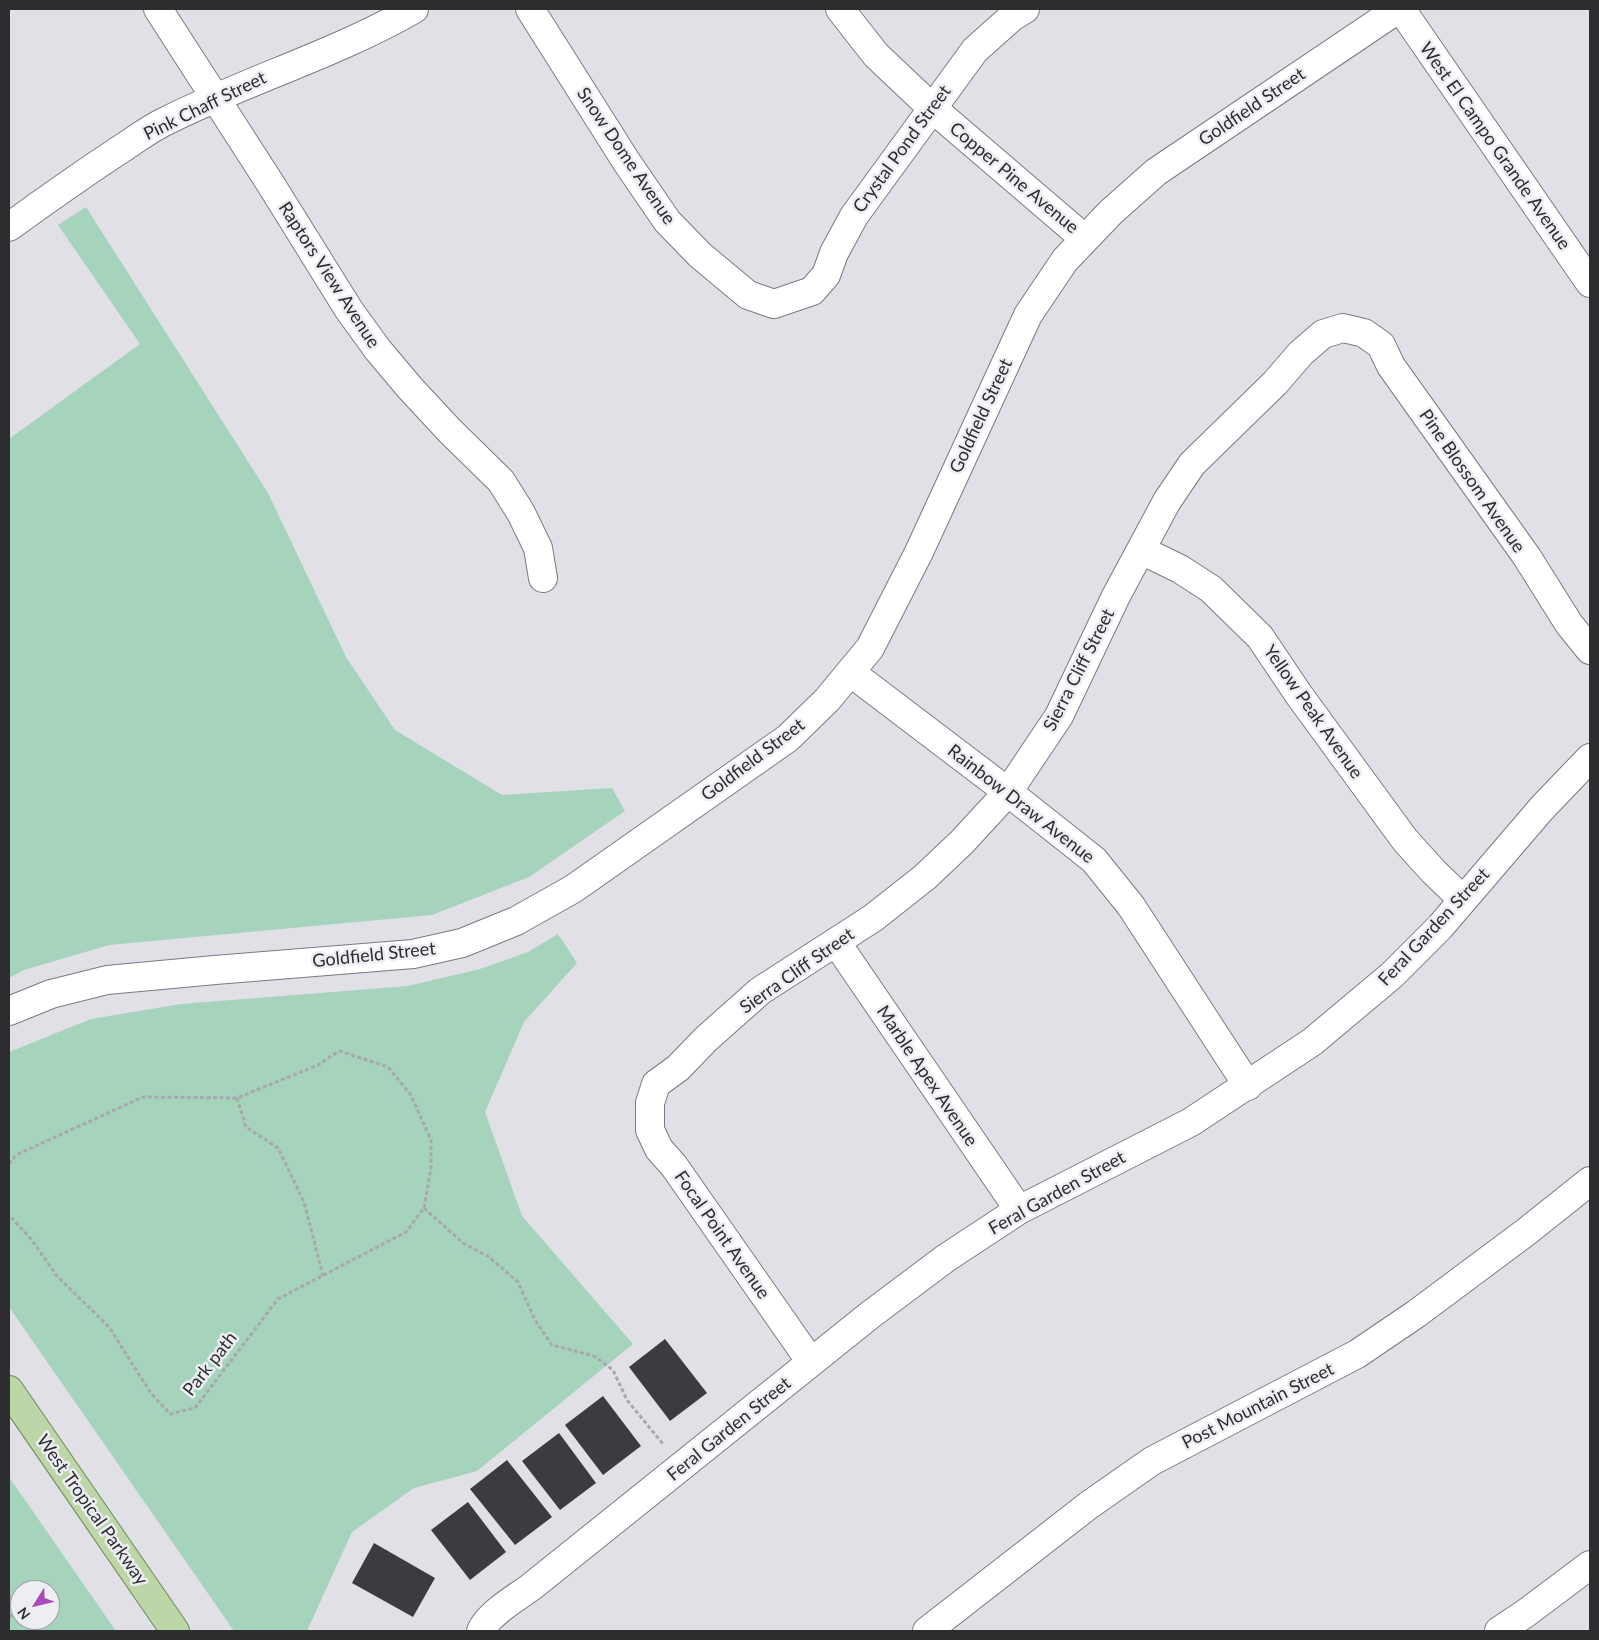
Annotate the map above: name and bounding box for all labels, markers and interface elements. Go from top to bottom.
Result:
street label: West El Campo Grande Avenue [1415,38,1575,254]
street label: Goldfield Street [1195,63,1309,151]
street label: Pink Chaff Street [140,67,270,145]
street label: Crystal Pond Street [848,81,956,217]
street label: Snow Dome Avenue [572,83,680,229]
street label: Copper Pine Avenue [945,118,1083,238]
street label: Raptors View Avenue [274,198,384,352]
street label: Goldfield Street [945,355,1017,477]
street label: Pine Blossom Avenue [1414,405,1530,557]
street label: Sierra Cliff Street [1039,605,1119,735]
street label: Yellow Peak Avenue [1259,641,1367,783]
street label: Goldfield Street [697,714,809,806]
street label: Rainbow Draw Avenue [943,740,1099,868]
street label: Feral Garden Street [1374,864,1494,990]
street label: Sierra Cliff Street [736,924,858,1018]
street label: Goldfield Street [311,938,437,972]
street label: Marble Apex Avenue [872,1001,982,1151]
street label: Feral Garden Street [985,1146,1129,1240]
street label: Focal Point Avenue [670,1167,774,1303]
street label: Park path [178,1328,242,1400]
street label: Post Mountain Street [1178,1358,1338,1454]
street label: Feral Garden Street [663,1372,795,1486]
street label: West Tropical Parkway [32,1430,152,1590]
north arrow [10,1580,60,1630]
text: N [13,1604,33,1623]

